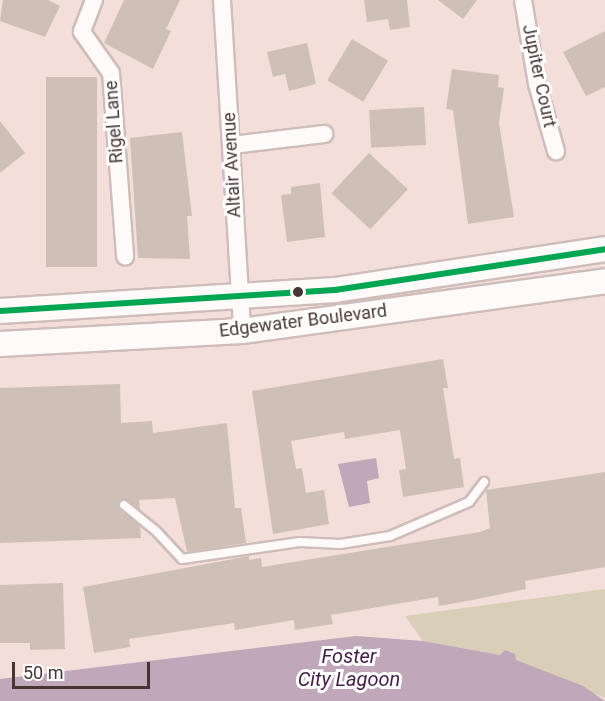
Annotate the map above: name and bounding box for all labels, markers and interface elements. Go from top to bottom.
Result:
street label: Jupiter Court [518,23,560,129]
street label: Rigel Lane [100,80,128,164]
street label: Altair Avenue [218,112,246,218]
unlabelled marker [292,286,304,298]
street label: Edgewater Boulevard [218,300,388,342]
water label: Foster City Lagoon [298,645,400,692]
scale bar [15,650,153,688]
text: 50 m [23,662,63,683]

